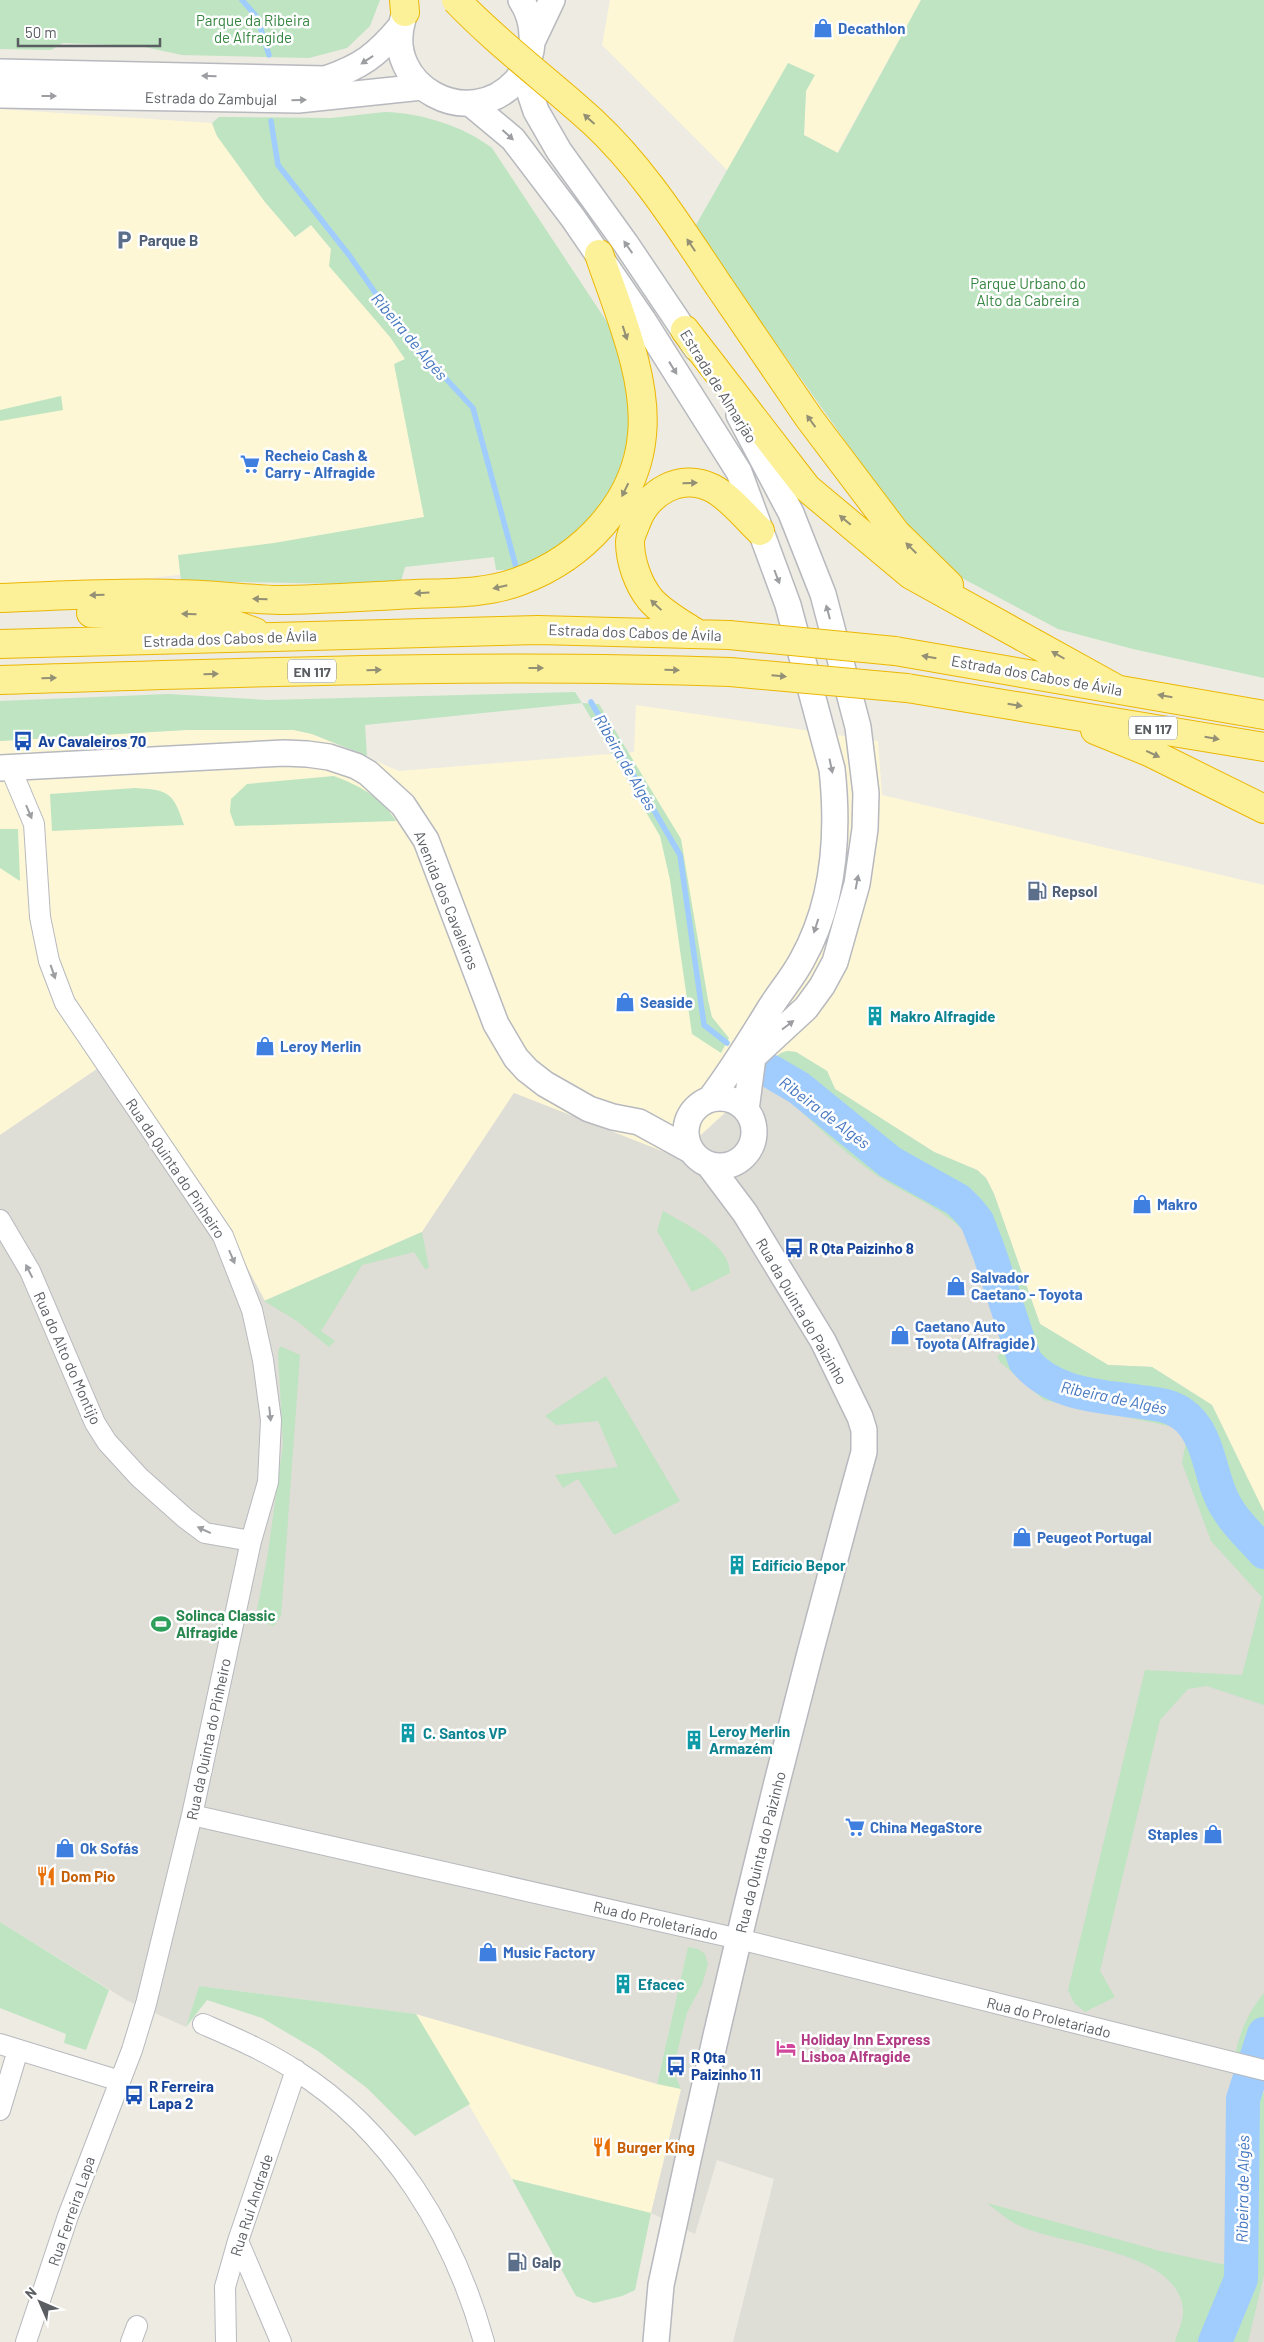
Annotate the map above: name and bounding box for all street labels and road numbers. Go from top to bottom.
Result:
street label: Estrada do Zambujal [145,88,277,108]
street label: Estrada de Almarjão [677,326,761,446]
street label: Estrada dos Cabos de Ávila [548,620,722,644]
street label: Estrada dos Cabos de Ávila [143,626,317,650]
street label: Estrada dos Cabos de Ávila [950,651,1124,699]
road number: EN 117 [288,659,336,682]
road number: EN 117 [1129,716,1177,740]
street label: Avenida dos Cavaleiros [411,828,483,972]
street label: Rua da Quinta do Pinheiro [122,1095,230,1241]
street label: Rua da Quinta do Paizinho [753,1235,851,1387]
street label: Rua do Alto do Montijo [31,1289,105,1427]
street label: Rua da Quinta do Pinheiro [182,1656,234,1822]
street label: Rua da Quinta do Paizinho [731,1769,789,1935]
street label: Rua do Proletariado [592,1897,720,1943]
street label: Rua do Proletariado [985,1993,1113,2041]
street label: Rua Rui Andrade [226,2152,276,2258]
street label: Rua Ferreira Lapa [44,2154,98,2268]

